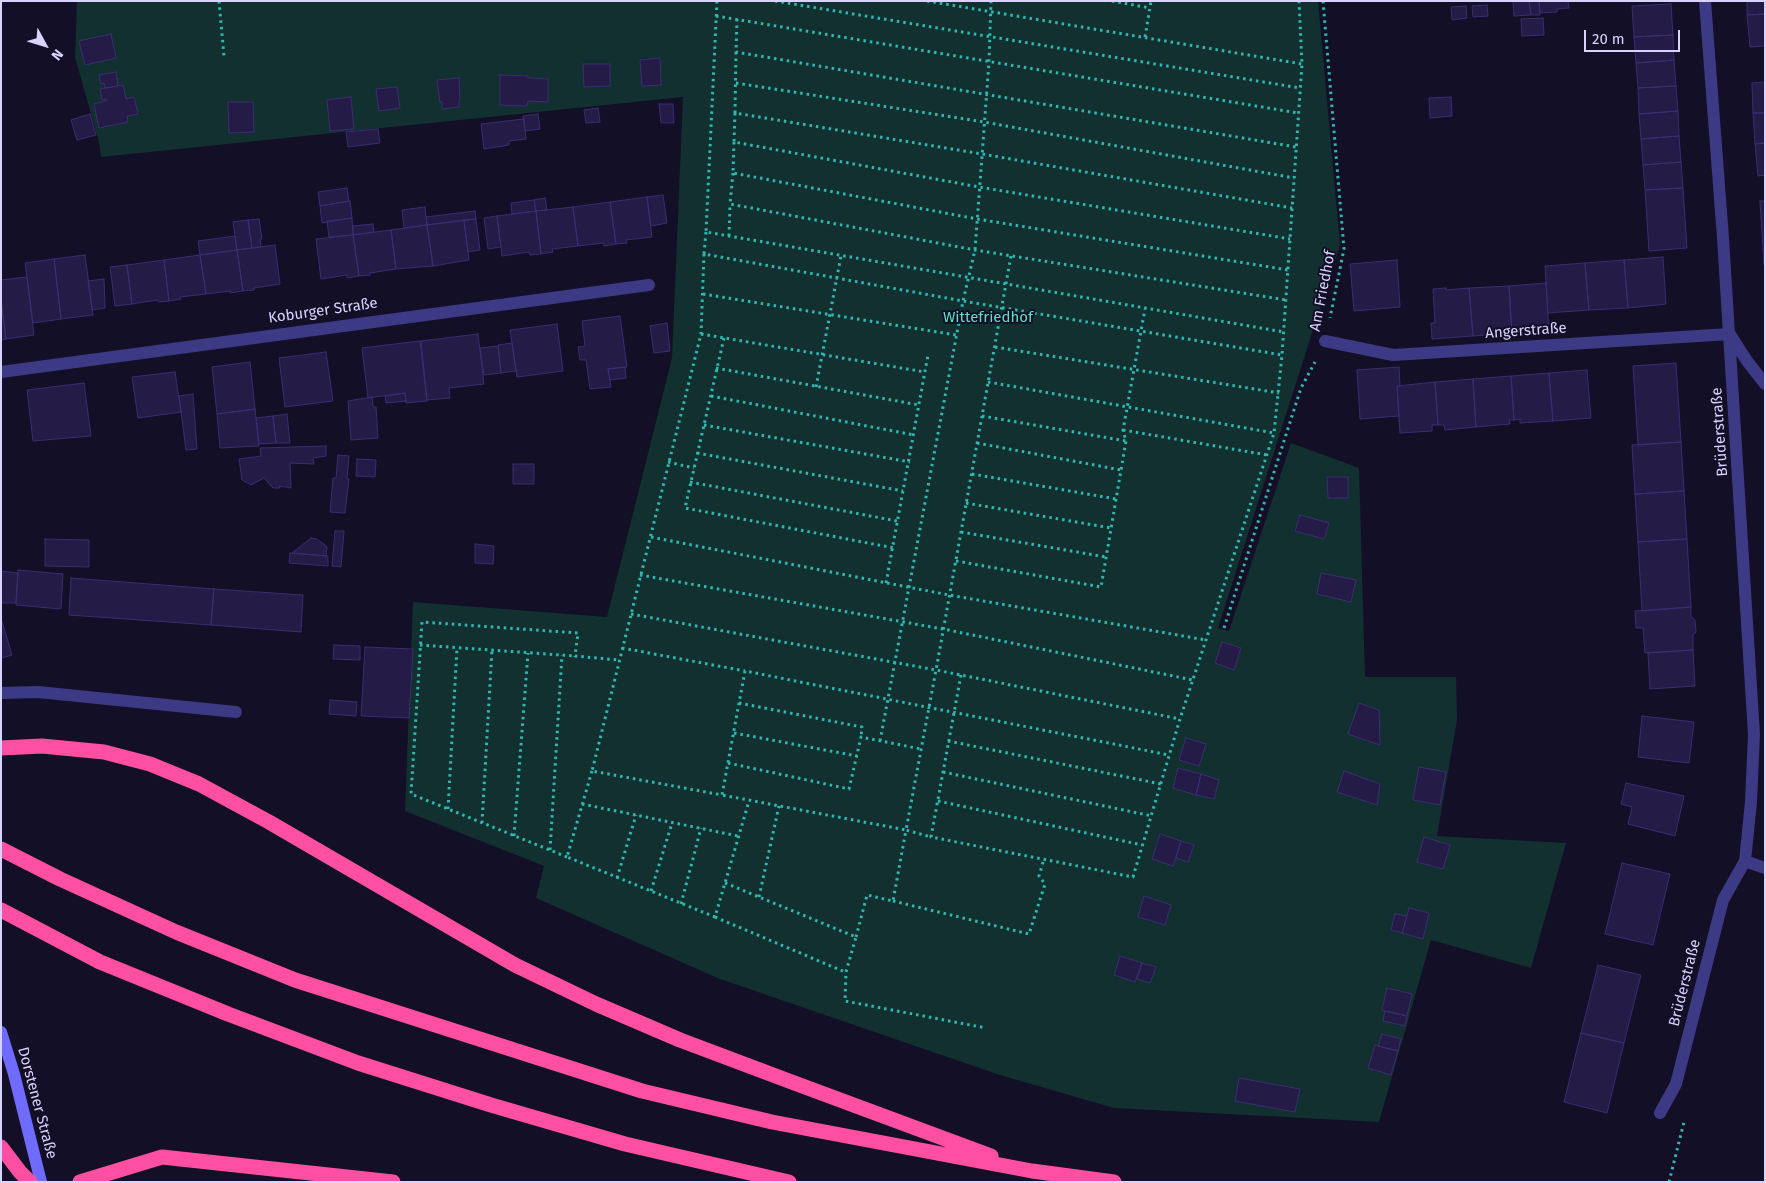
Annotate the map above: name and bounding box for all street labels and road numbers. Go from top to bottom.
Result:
street label: Am Friedhof [1306,249,1340,333]
street label: Koburger Straße [267,294,379,328]
street label: Angerstraße [1485,319,1567,343]
street label: Brüderstraße [1708,387,1732,477]
street label: Brüderstraße [1665,938,1705,1028]
street label: Dorstener Straße [13,1045,61,1161]

